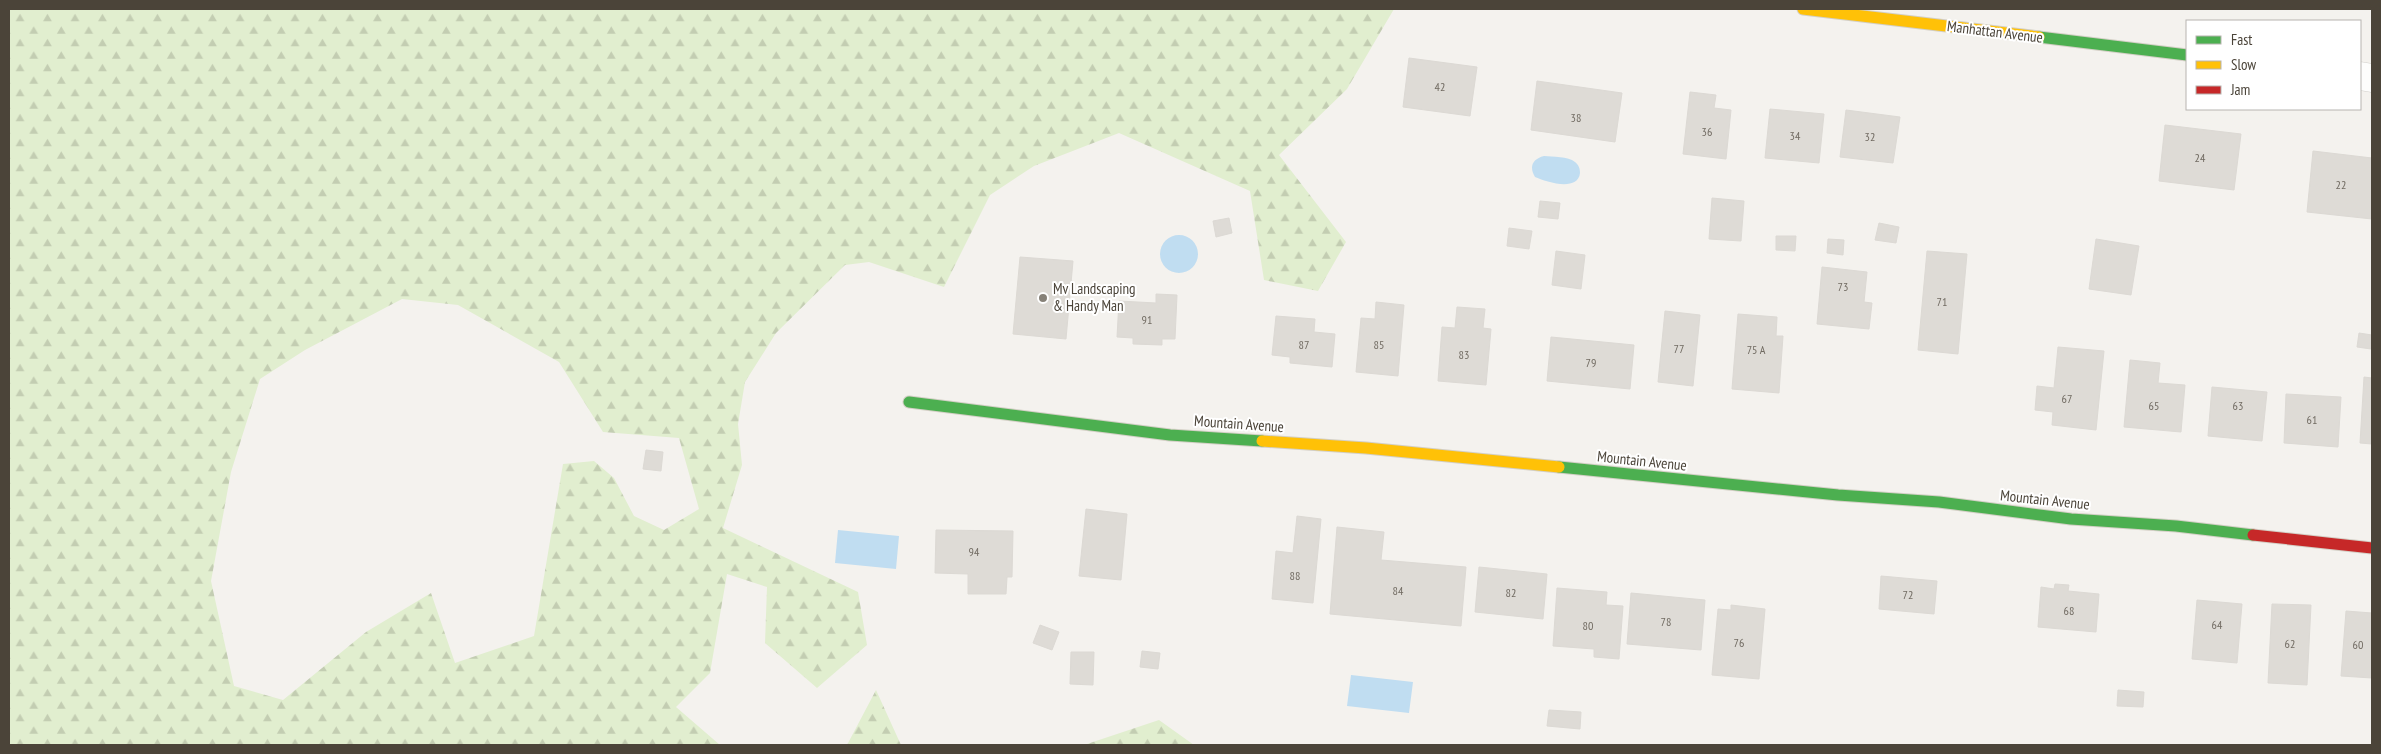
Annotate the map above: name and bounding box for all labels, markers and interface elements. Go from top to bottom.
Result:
street label: Manhattan Avenue [1946,16,2044,47]
legend [2186,20,2361,110]
text: Fast [2231,30,2252,49]
text: Slow [2231,55,2256,74]
house number: 42 [1435,79,1445,94]
text: Jam [2230,80,2250,99]
house number: 38 [1571,110,1581,125]
house number: 36 [1702,124,1712,139]
house number: 34 [1790,128,1801,143]
house number: 32 [1865,129,1875,144]
house number: 24 [2195,150,2206,165]
house number: 22 [2336,177,2346,192]
place label: Mv Landscaping & Handy Man [1053,279,1135,315]
house number: 73 [1838,279,1848,294]
marker: Mv Landscaping & Handy Man [1037,292,1049,304]
house number: 71 [1937,294,1947,309]
house number: 91 [1142,312,1152,327]
house number: 87 [1299,337,1309,352]
house number: 85 [1374,337,1384,352]
house number: 77 [1674,341,1684,356]
house number: 75 A [1747,342,1766,357]
house number: 83 [1459,347,1469,362]
house number: 79 [1586,355,1596,370]
house number: 67 [2062,391,2072,406]
house number: 65 [2149,398,2159,413]
house number: 63 [2233,398,2243,413]
street label: Mountain Avenue [1194,411,1284,436]
house number: 61 [2307,412,2317,427]
street label: Mountain Avenue [1596,446,1688,475]
street label: Mountain Avenue [1999,485,2091,514]
house number: 94 [969,544,980,559]
house number: 88 [1290,568,1300,583]
house number: 84 [1393,583,1404,598]
house number: 82 [1506,585,1516,600]
house number: 72 [1903,587,1913,602]
house number: 68 [2064,603,2074,618]
house number: 78 [1661,614,1671,629]
house number: 64 [2212,617,2223,632]
house number: 80 [1583,618,1593,633]
house number: 76 [1734,635,1744,650]
house number: 62 [2285,636,2295,651]
house number: 60 [2353,637,2363,652]

